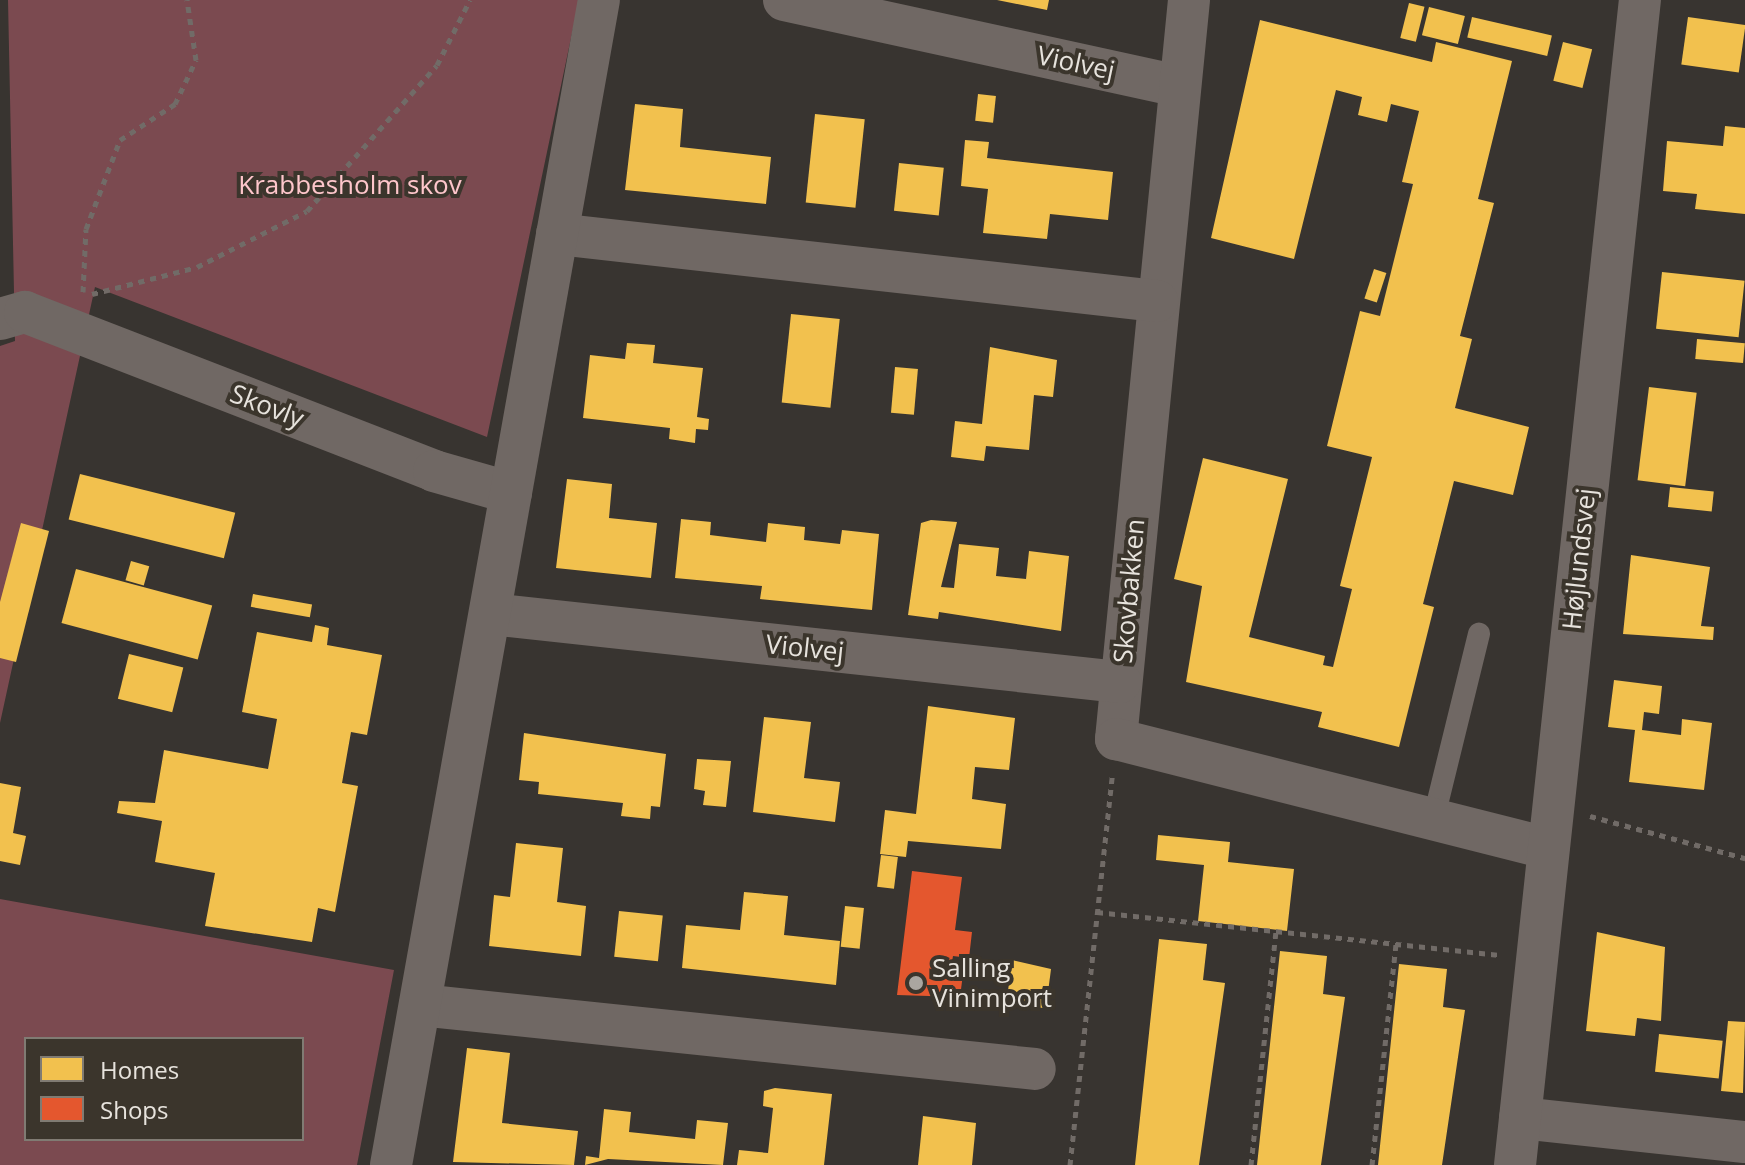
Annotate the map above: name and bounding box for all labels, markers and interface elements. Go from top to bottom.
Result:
street label: Violvej [1034,40,1118,86]
park label: Krabbesholm skov [238,169,462,201]
street label: Skovly [226,378,308,434]
street label: Højlundsvej [1556,487,1602,631]
street label: Skovbakken [1107,518,1151,664]
street label: Violvej [764,628,846,668]
place label: Salling Vinimport [932,952,1052,1014]
marker: Salling Vinimport [907,974,925,992]
legend [24,1037,304,1141]
text: Homes [100,1053,179,1086]
text: Shops [100,1093,168,1126]

